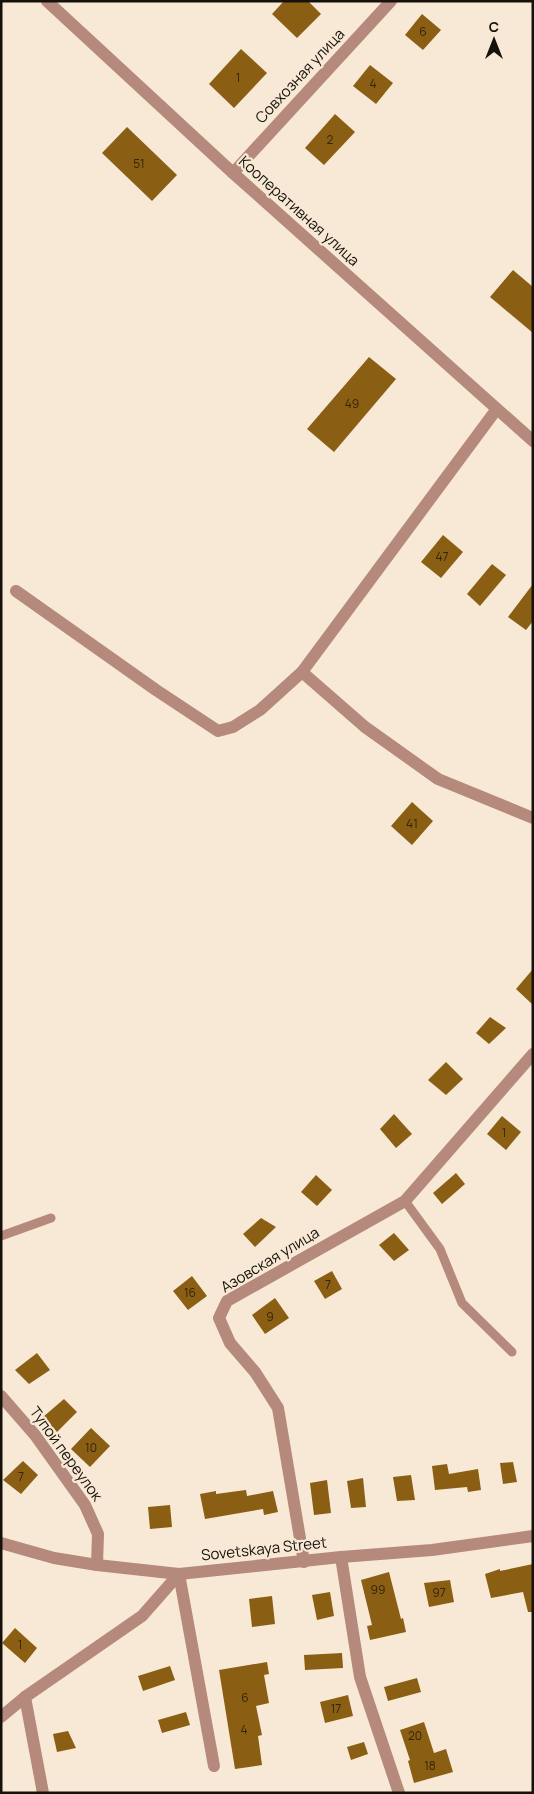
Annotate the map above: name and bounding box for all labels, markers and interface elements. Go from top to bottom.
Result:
north arrow [469,15,519,65]
text: С [489,17,499,36]
house number: 6 [419,23,427,40]
street label: Совхозная улица [250,24,349,128]
house number: 1 [236,69,240,86]
house number: 4 [369,75,377,92]
house number: 2 [327,131,334,148]
street label: Кооперативная улица [234,151,364,270]
house number: 51 [133,155,145,172]
house number: 49 [345,395,359,412]
house number: 47 [435,548,449,565]
house number: 41 [406,815,418,832]
house number: 1 [502,1124,506,1141]
street label: Азовская улица [216,1222,323,1297]
house number: 7 [325,1276,331,1293]
house number: 16 [184,1284,196,1301]
house number: 9 [266,1308,274,1325]
street label: Тупой переулок [25,1402,108,1506]
house number: 10 [85,1439,97,1456]
house number: 7 [18,1468,24,1485]
street label: Sovetskaya Street [200,1531,328,1566]
house number: 99 [371,1581,385,1598]
house number: 97 [432,1584,446,1601]
house number: 1 [18,1636,22,1653]
house number: 6 [241,1689,249,1706]
house number: 17 [331,1700,341,1717]
house number: 4 [240,1721,248,1738]
house number: 20 [408,1727,422,1744]
house number: 18 [424,1757,436,1774]

